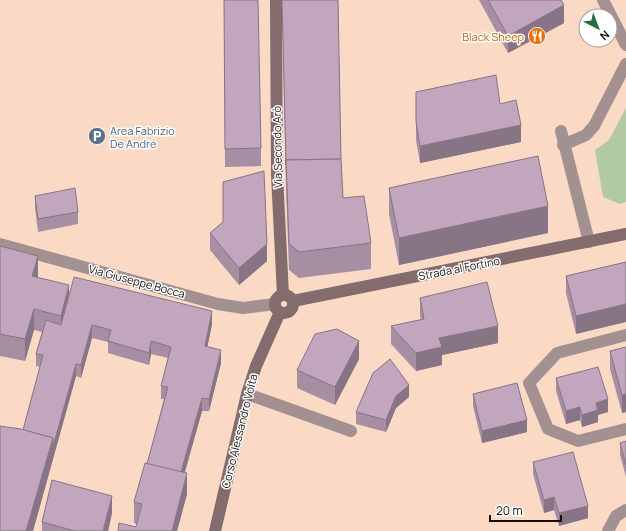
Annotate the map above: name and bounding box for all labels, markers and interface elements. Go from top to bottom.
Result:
north arrow [578,8,618,48]
restaurant icon: Black Sheep [527,26,547,46]
text: N [597,28,613,44]
place label: Black Sheep [462,29,524,44]
street label: Via Secondo Arò [269,105,285,188]
place label: Area Fabrizio De André [110,123,175,151]
parking icon: Area Fabrizio De André [87,126,107,146]
street label: Strada al Fortino [417,253,501,283]
street label: Via Giuseppe Bocca [87,261,187,301]
street label: Corso Alessandro Volta [218,372,260,490]
scale bar [490,497,561,523]
text: 20 m [496,502,523,519]

